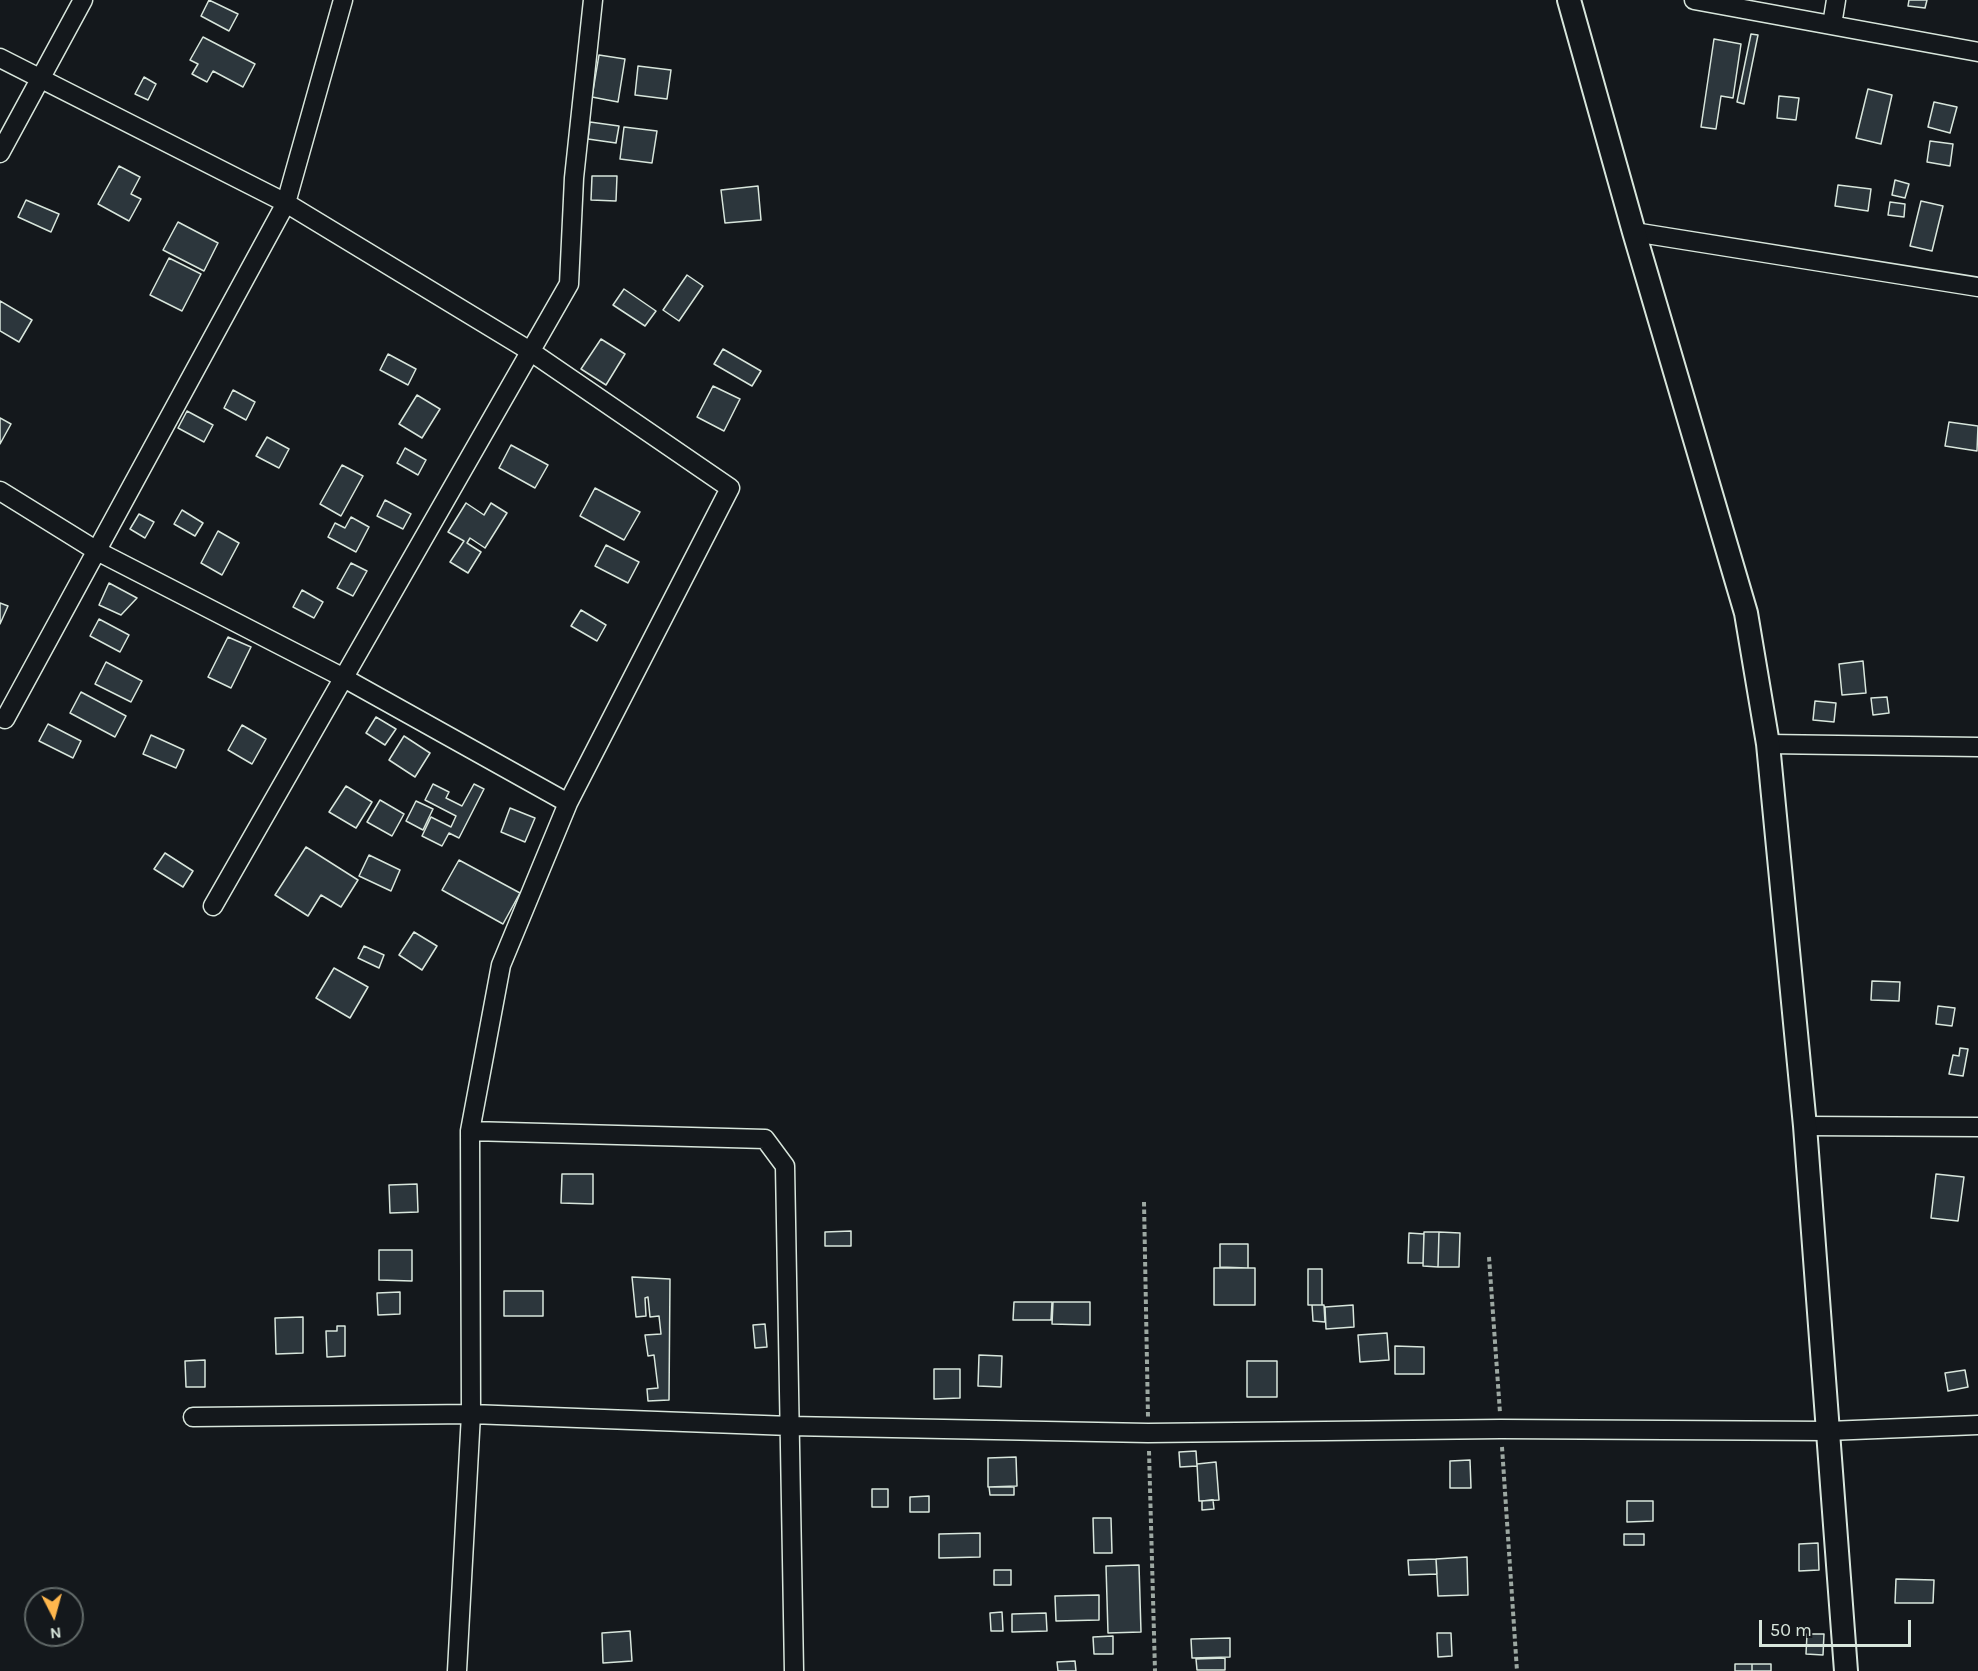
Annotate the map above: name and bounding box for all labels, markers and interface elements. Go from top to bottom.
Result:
north arrow [24,1587,84,1647]
scale bar [1762,1608,1914,1646]
text: 50 m [1770,1619,1812,1641]
text: N [49,1623,62,1643]

